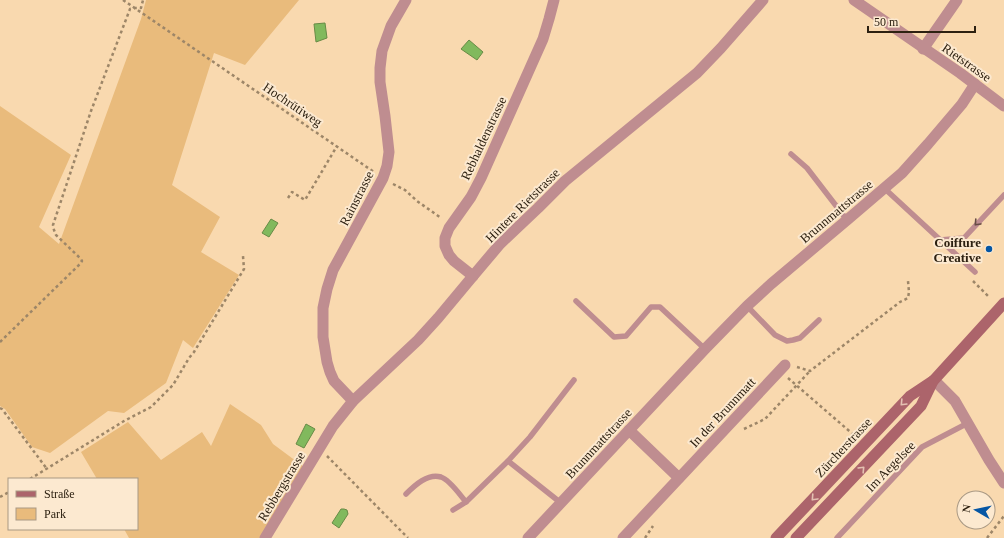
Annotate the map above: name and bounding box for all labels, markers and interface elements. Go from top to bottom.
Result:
scale bar [868,8,975,34]
text: 50 m [874,15,899,29]
street label: Rietstrasse [939,40,994,85]
street label: Hochrütiweg [260,79,325,130]
street label: Rebhaldenstrasse [458,94,509,182]
street label: Hintere Rietstrasse [482,165,563,246]
street label: Rainstrasse [336,168,377,228]
street label: Brunnmattstrasse [797,176,876,246]
one-way arrow [975,219,982,226]
place label: Coiffure Creative [934,235,981,265]
marker: Coiffure Creative [984,244,994,254]
street label: In der Brunnmatt [686,374,759,450]
one-way arrow [900,398,908,406]
street label: Brunnmattstrasse [562,405,635,481]
street label: Zürcherstrasse [812,414,875,480]
street label: Im Aegelsee [863,438,918,495]
street label: Rebbergstrasse [255,449,308,524]
one-way arrow [857,466,865,474]
legend [8,478,138,530]
text: Straße [44,487,75,501]
north arrow [956,490,996,530]
one-way arrow [811,493,819,501]
text: N [960,504,973,513]
text: Park [44,507,66,521]

